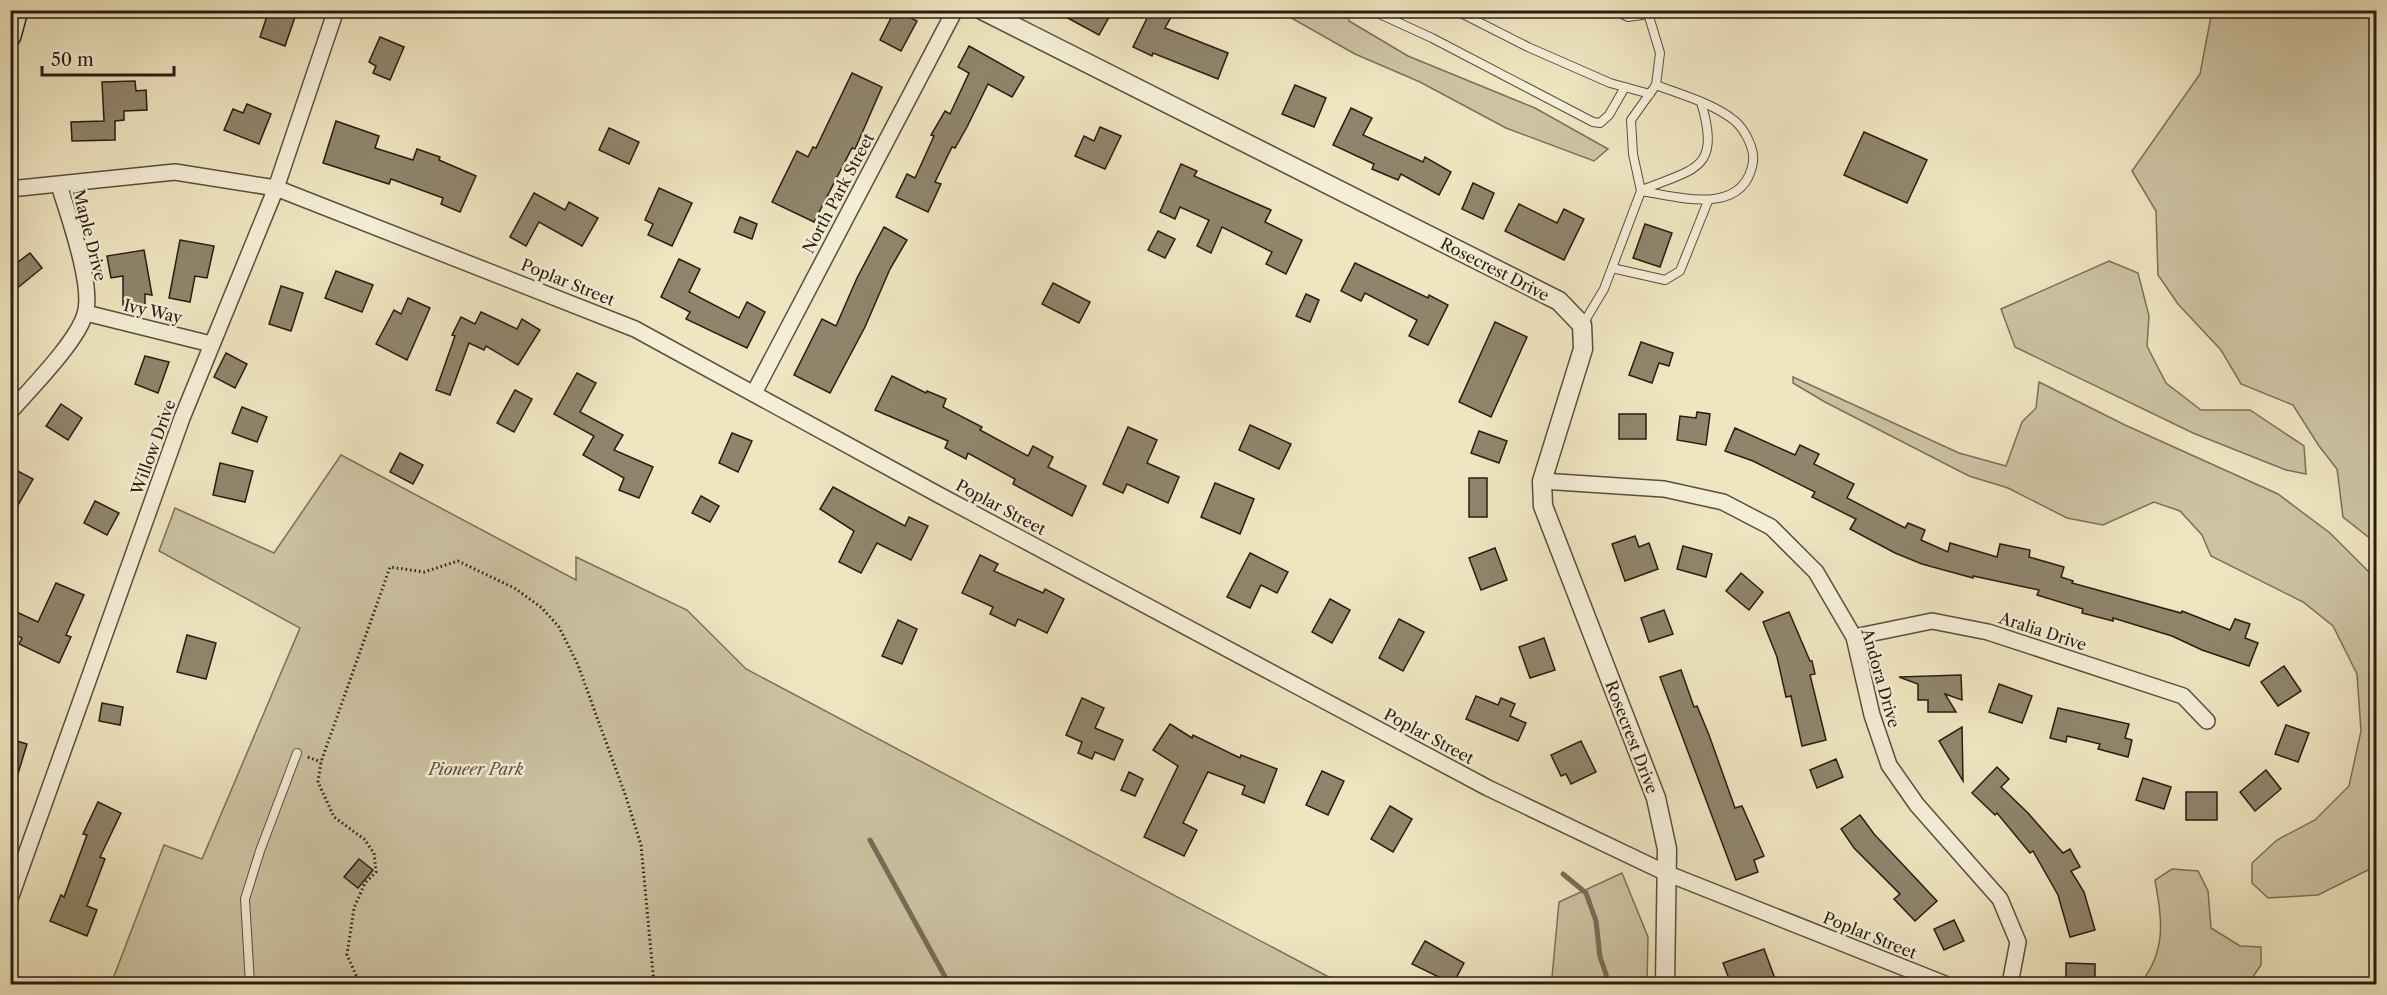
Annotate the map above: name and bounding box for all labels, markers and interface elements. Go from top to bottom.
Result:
scale bar [42,39,174,77]
text: 50 m [51,49,94,71]
street label: North Park Street [798,129,878,257]
street label: Maple Drive [69,187,111,283]
street label: Rosecrest Drive [1437,233,1553,305]
street label: Poplar Street [518,254,618,310]
street label: Ivy Way [122,295,185,328]
street label: Willow Drive [126,397,179,498]
street label: Poplar Street [953,475,1050,539]
street label: Aralia Drive [1996,607,2089,655]
street label: Andora Drive [1857,625,1905,730]
street label: Rosecrest Drive [1601,678,1663,796]
street label: Poplar Street [1381,704,1478,768]
park label: Pioneer Park [427,759,524,779]
street label: Poplar Street [1820,907,1920,963]

